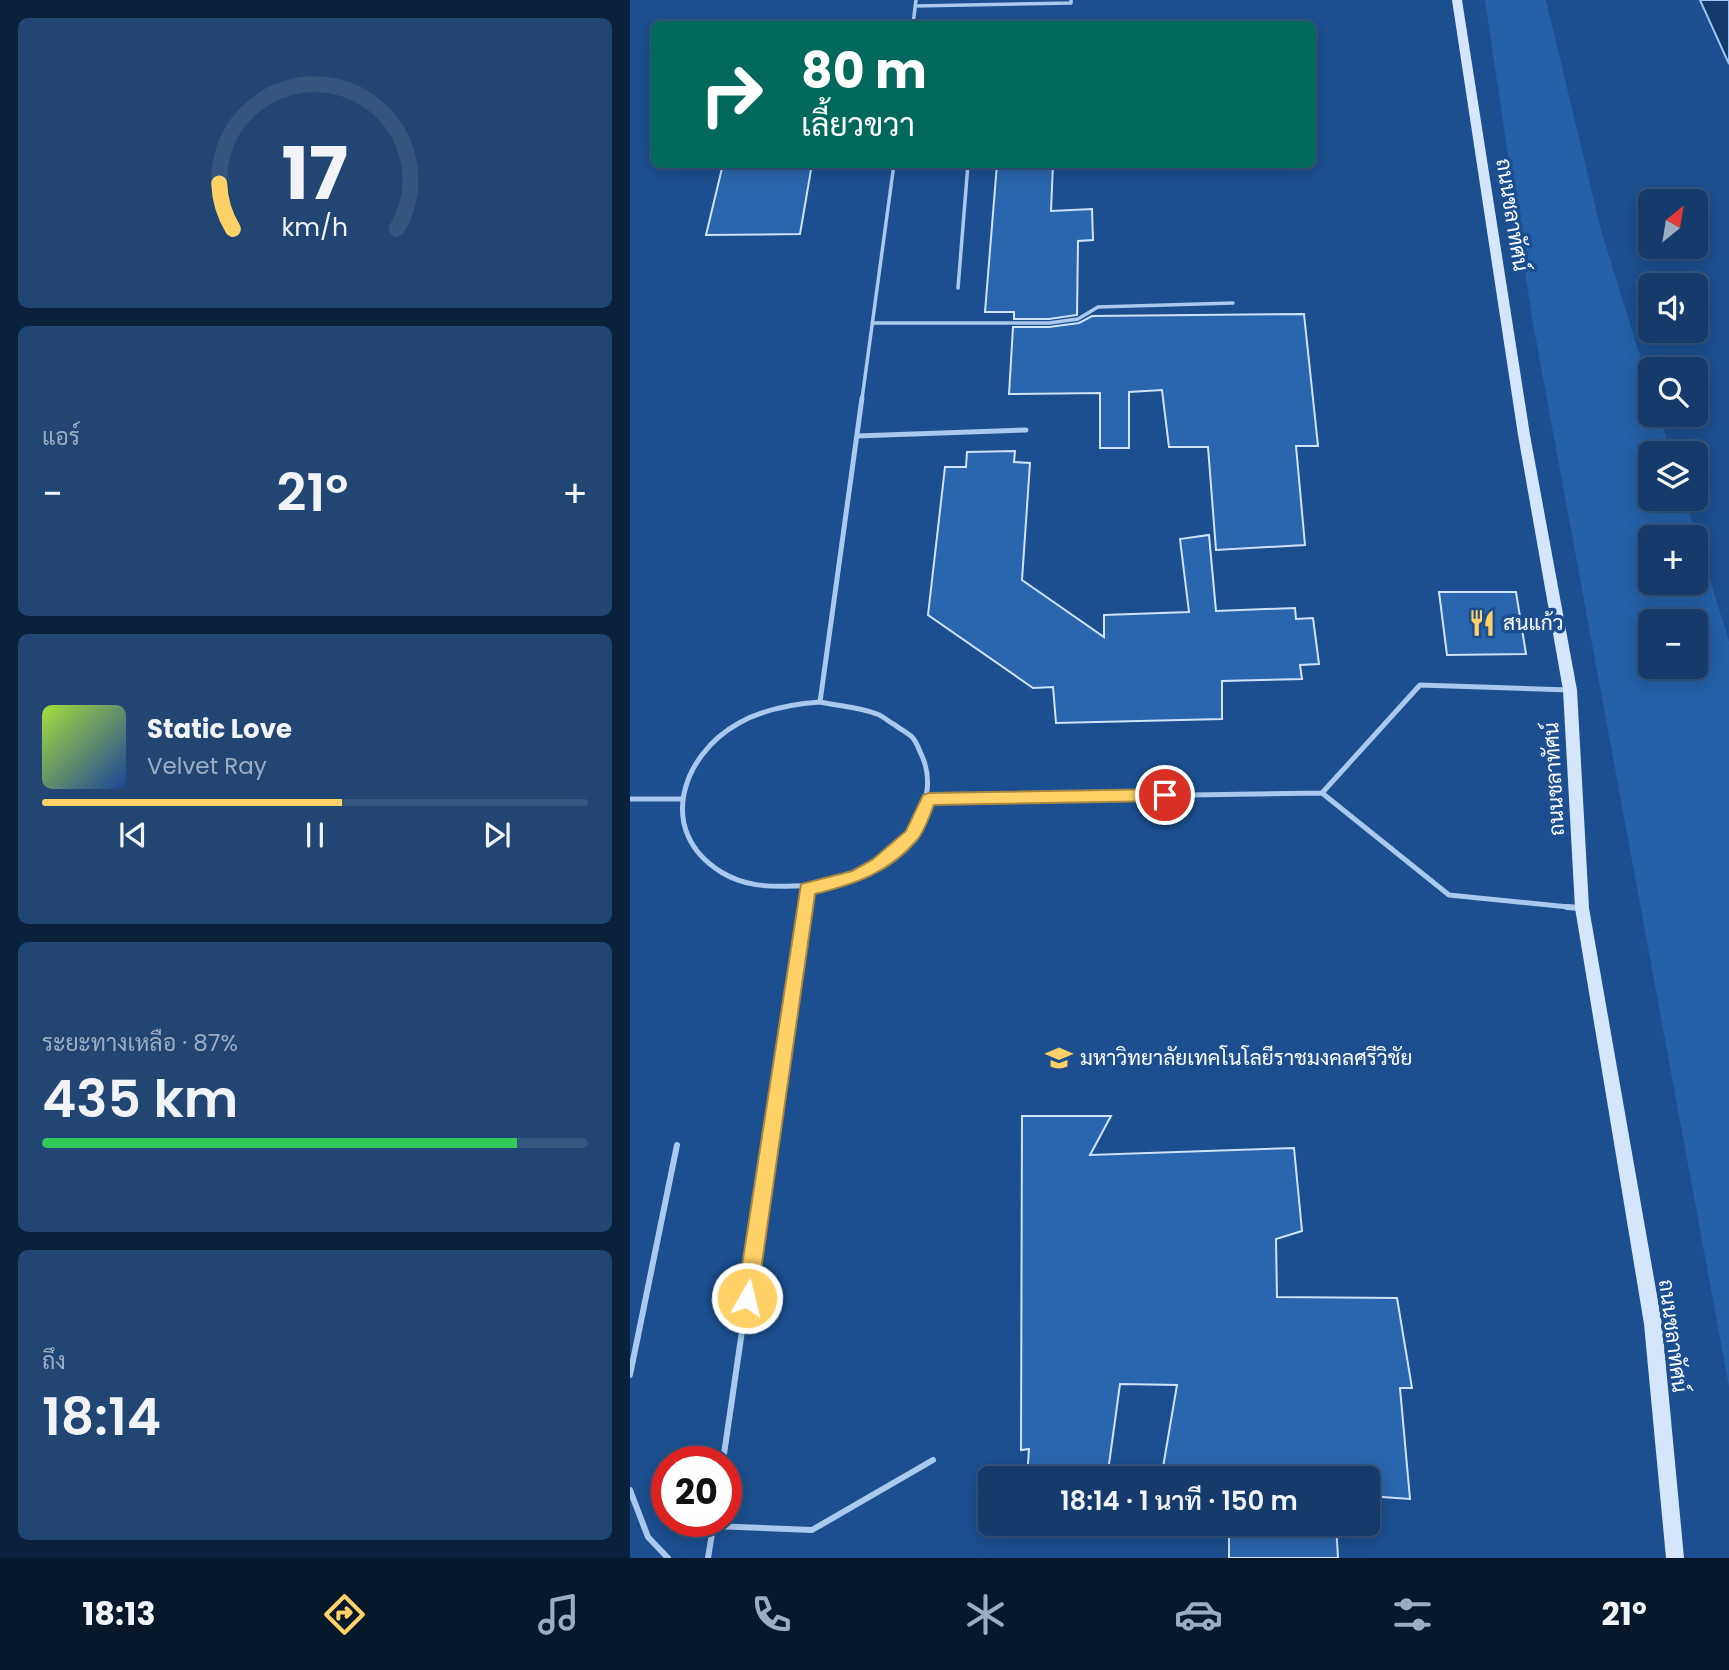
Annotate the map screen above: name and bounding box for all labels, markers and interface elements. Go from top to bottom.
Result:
text: 80 m [801,37,927,105]
icon: right [686,49,777,140]
text: เลี้ยวขวา [801,102,915,147]
text: 17 [282,123,348,224]
street label: ถนนชลาทัศน์ [1489,156,1536,273]
north arrow [1638,189,1708,259]
map controls [1638,189,1708,679]
text: km/h [282,210,348,245]
button: sound [1638,273,1708,343]
button: search [1638,357,1708,427]
text: แอร์ [42,421,80,453]
button: layers [1638,441,1708,511]
text: 21° [277,456,348,529]
text: − [42,467,63,520]
text: + [562,467,588,520]
button: + [1638,525,1708,595]
restaurant icon: สนแก้ว [1467,608,1497,638]
place label: สนแก้ว [1503,608,1564,637]
button: − [1638,609,1708,679]
text: Static Love [147,711,292,747]
street label: ถนนชลาทัศน์ [1536,721,1571,837]
text: Velvet Ray [147,750,267,782]
pin [1135,765,1195,825]
icon: arrive [1146,776,1184,814]
icon: previous [114,816,152,854]
icon: pause [296,816,334,854]
icon: next [478,816,516,854]
text: ระยะทางเหลือ · 87% [42,1027,238,1059]
school or university icon: มหาวิทยาลัยเทคโนโลยีราชมงคลศรีวิชัย [1044,1043,1074,1073]
place label: มหาวิทยาลัยเทคโนโลยีราชมงคลศรีวิชัย [1080,1043,1412,1072]
text: 435 km [42,1062,238,1135]
position arrow [710,1261,784,1335]
street label: ถนนชลาทัศน์ [1652,1278,1695,1394]
text: ถึง [42,1345,66,1377]
text: 18:14 [42,1380,161,1453]
speed limit sign: 20 [651,1446,742,1537]
text: 18:14 · 1 นาที · 150 m [1060,1483,1298,1519]
icon: directions [320,1590,369,1639]
icon: music [534,1590,583,1639]
icon: phone [747,1590,796,1639]
icon: climate [961,1590,1010,1639]
icon: car [1174,1590,1223,1639]
icon: filters [1388,1590,1437,1639]
text: 18:13 [82,1591,156,1636]
text: 21° [1602,1591,1647,1636]

